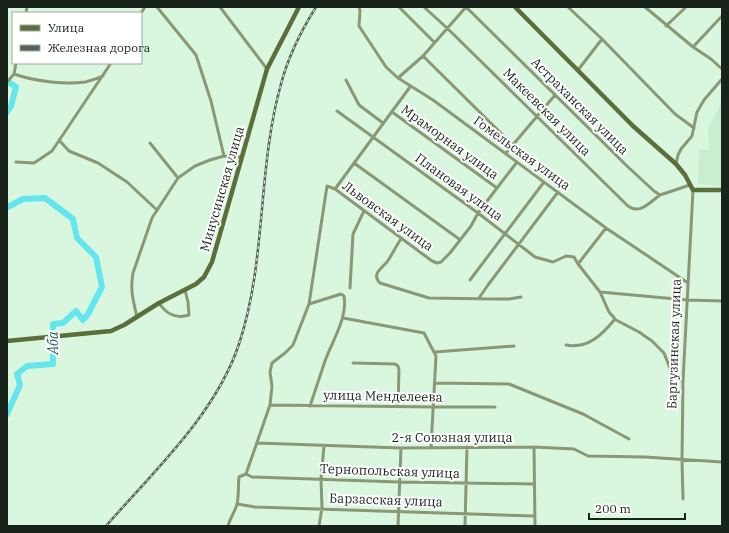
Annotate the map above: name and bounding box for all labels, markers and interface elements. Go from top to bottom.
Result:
legend [12,12,142,64]
text: Улица [48,20,85,35]
text: Железная дорога [48,40,151,55]
street label: Астраханская улица [528,54,632,158]
street label: Макеевская улица [499,64,595,160]
street label: Мраморная улица [398,101,502,183]
street label: Гомельская улица [470,112,574,194]
street label: Минусинская улица [196,124,248,254]
street label: Плановая улица [412,149,506,225]
street label: Львовская улица [339,177,437,255]
street label: Баргузинская улица [663,279,685,409]
water label: Аба [44,331,62,356]
street label: улица Менделеева [323,386,443,406]
street label: 2-я Союзная улица [391,429,513,446]
street label: Тернопольская улица [320,460,460,482]
street label: Барзасская улица [329,490,443,510]
scale bar [589,495,685,521]
text: 200 m [595,501,631,516]

